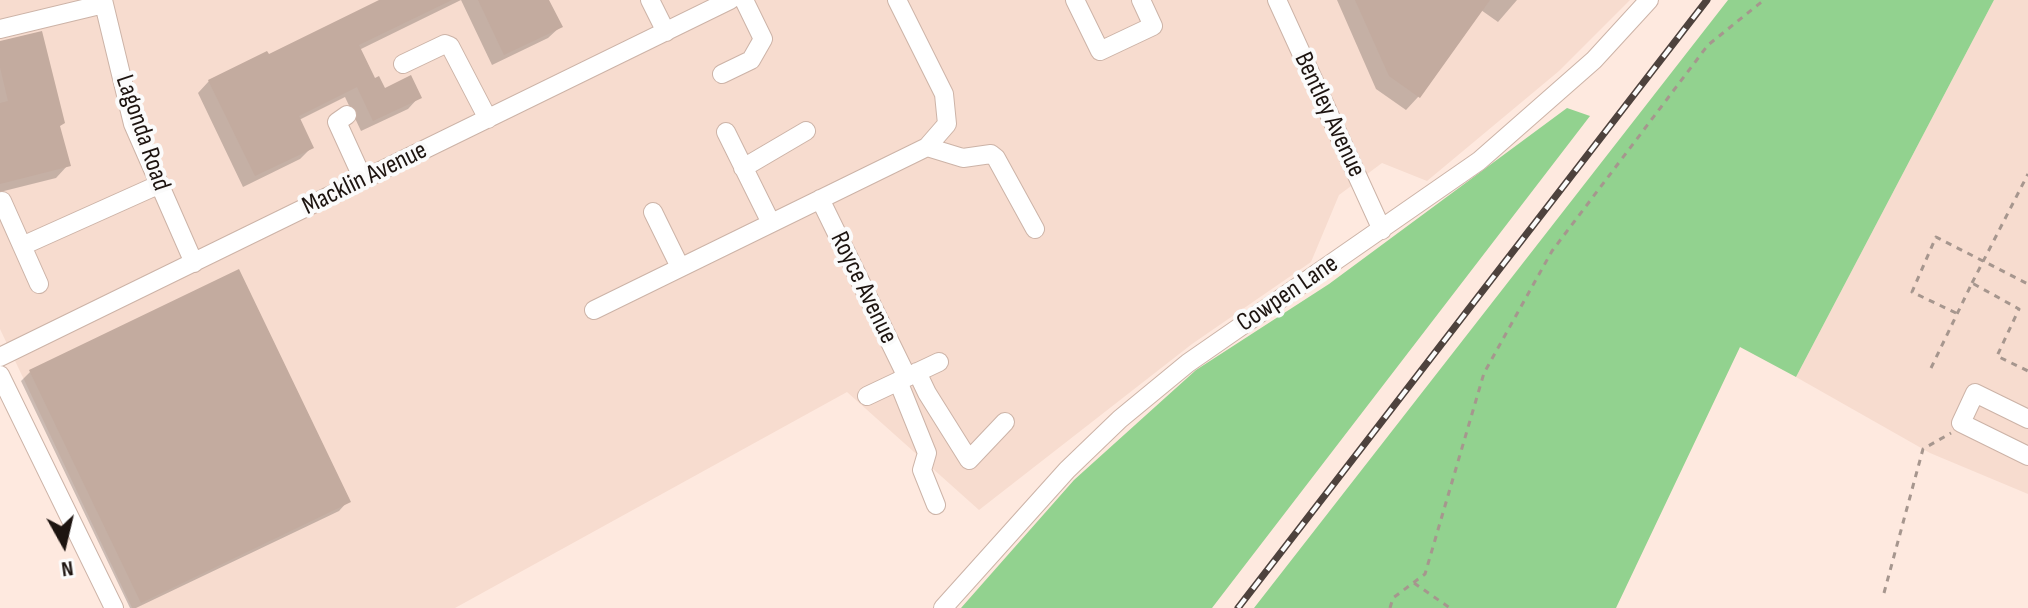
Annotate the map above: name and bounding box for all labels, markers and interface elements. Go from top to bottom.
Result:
street label: Bentley Avenue [1287,48,1371,182]
street label: Lagonda Road [108,71,176,195]
street label: Macklin Avenue [298,135,432,223]
street label: Royce Avenue [823,227,903,349]
street label: Cowpen Lane [1231,249,1345,339]
north arrow [24,504,104,584]
text: N [60,554,75,582]

